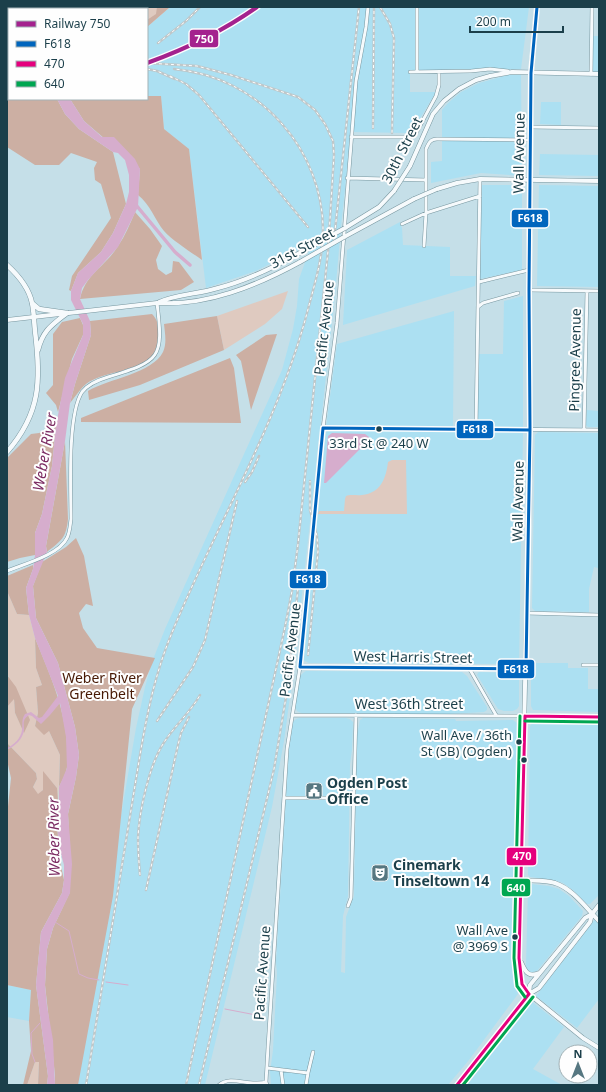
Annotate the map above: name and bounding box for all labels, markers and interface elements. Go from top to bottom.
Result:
legend [8,8,148,100]
scale bar [470,8,563,34]
text: 200 m [476,13,511,30]
text: Railway 750 [44,15,111,32]
line badge: 750 [189,29,219,48]
text: 750 [195,31,213,46]
text: F618 [44,35,71,52]
text: 470 [44,55,65,72]
text: 640 [44,75,65,92]
street label: Wall Avenue [508,112,529,193]
street label: 30th Street [377,113,426,186]
line badge: F618 [511,209,549,228]
text: F618 [518,210,542,225]
street label: 31st Street [266,223,337,272]
street label: Pacific Avenue [309,280,338,376]
street label: Pingree Avenue [564,308,585,412]
water label: Weber River [27,410,61,492]
line badge: F618 [456,420,494,439]
text: F618 [463,421,487,436]
marker: 33rd St @ 240 W [374,424,384,434]
place label: 33rd St @ 240 W [329,434,429,452]
street label: Wall Avenue [507,460,528,541]
line badge: F618 [289,570,327,589]
text: F618 [296,571,320,586]
street label: Pacific Avenue [274,602,305,698]
street label: West Harris Street [353,646,473,667]
line badge: F618 [497,659,535,679]
text: F618 [504,661,528,676]
park label: Weber River Greenbelt [62,668,142,703]
street label: West 36th Street [355,694,463,713]
place label: Wall Ave / 36th St (SB) (Ogden) [421,726,512,760]
marker: Wall Ave / 36th St (SB) (Ogden) [514,737,524,747]
unlabelled marker [519,755,529,765]
place label: Ogden Post Office [327,773,407,808]
public building icon: Ogden Post Office [304,781,324,801]
water label: Weber River [42,796,64,877]
line badge: 470 [506,847,537,866]
text: 470 [513,848,531,863]
place label: Cinemark Tinseltown 14 [393,855,489,890]
theatre icon: Cinemark Tinseltown 14 [370,863,390,883]
line badge: 640 [501,878,531,897]
text: 640 [507,880,525,895]
place label: Wall Ave @ 3969 S [453,921,508,955]
street label: Pacific Avenue [249,925,274,1021]
marker: Wall Ave @ 3969 S [510,932,520,942]
north arrow [558,1044,598,1084]
text: N [574,1046,582,1061]

